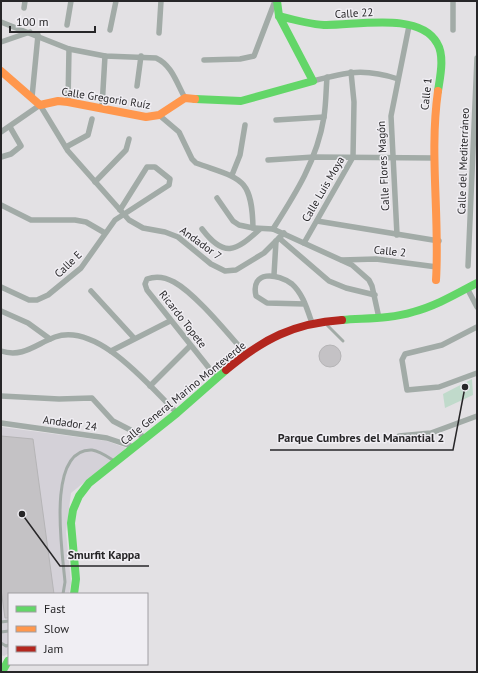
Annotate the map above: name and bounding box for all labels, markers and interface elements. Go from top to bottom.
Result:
street label: Calle 22 [334,5,374,21]
scale bar [10,8,95,34]
text: 100 m [16,14,49,29]
street label: Calle 1 [417,77,435,111]
street label: Calle Gregorio Ruíz [60,84,152,112]
street label: Calle del Mediterráneo [454,107,472,215]
street label: Calle Flores Magón [374,121,392,211]
street label: Calle Luis Moya [299,154,347,224]
street label: Andador 7 [177,223,225,263]
street label: Calle 2 [373,243,407,259]
street label: Calle E [51,248,85,280]
street label: Ricardo Topete [156,287,210,351]
street label: Calle General Marino Monteverde [118,338,249,448]
street label: Andador 24 [42,412,98,434]
callout: Parque Cumbres del Manantial 2 [270,426,453,450]
text: Parque Cumbres del Manantial 2 [278,430,444,445]
callout: Smurfit Kappa [60,542,149,566]
text: Smurfit Kappa [68,547,140,562]
legend [8,593,148,665]
text: Fast [44,601,65,616]
text: Slow [44,621,69,636]
text: Jam [43,641,63,656]

